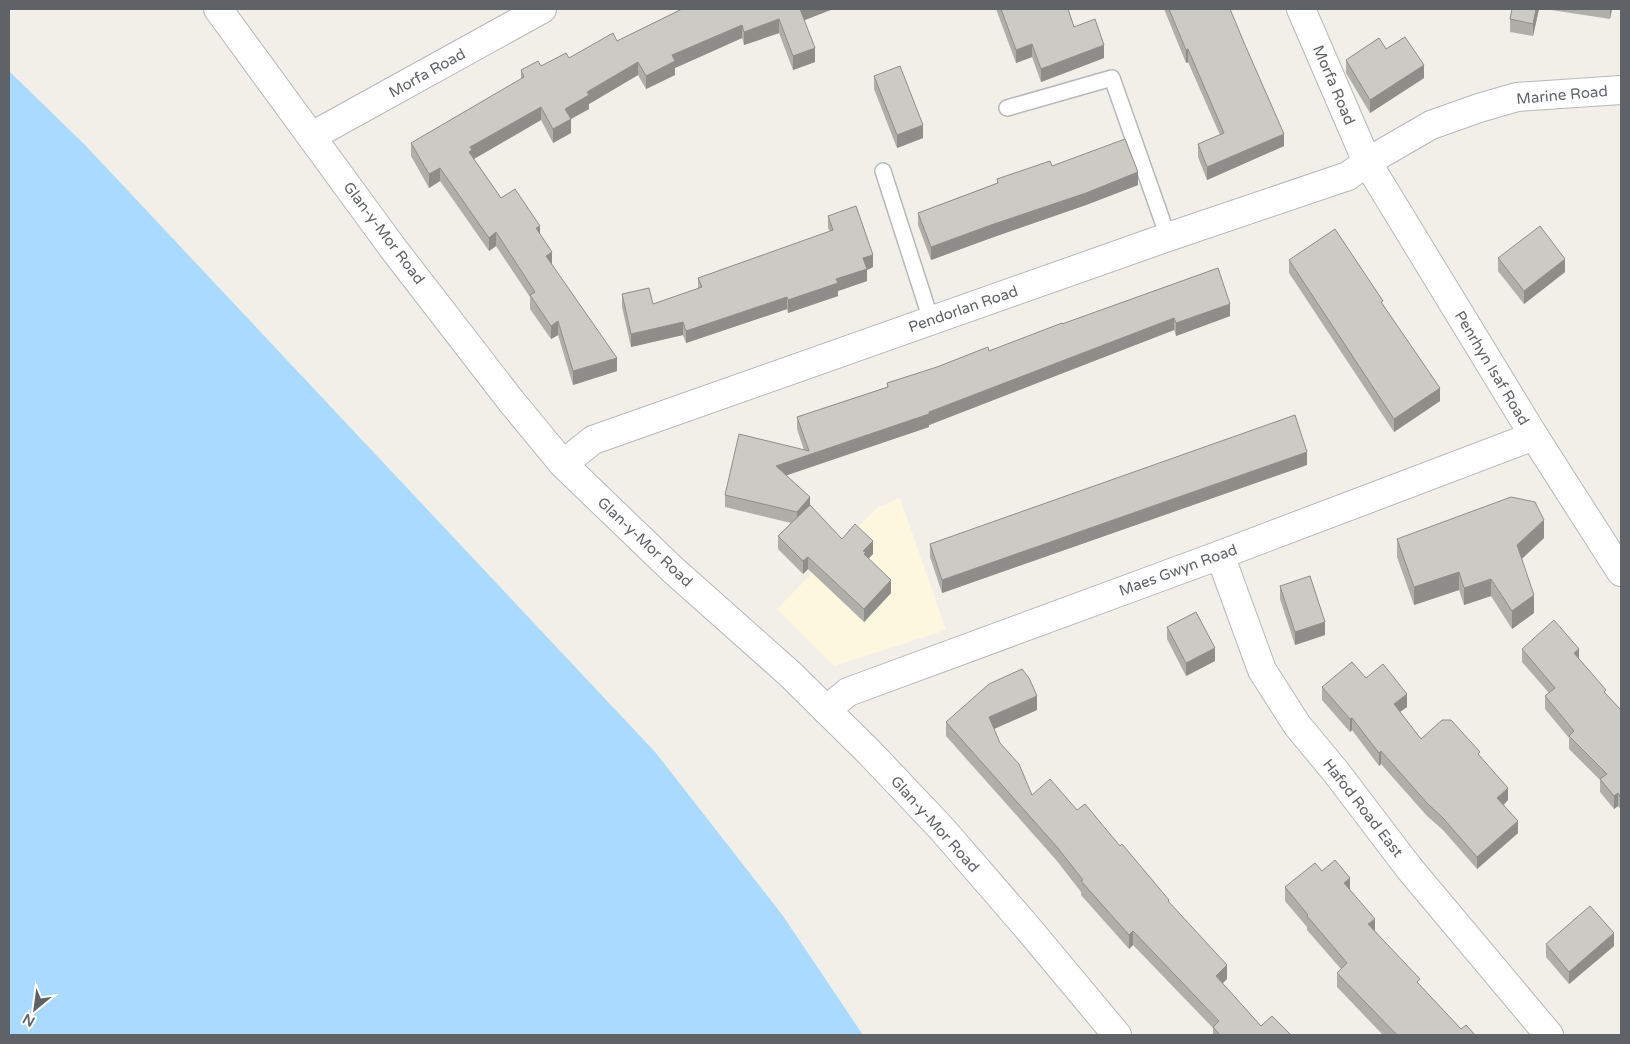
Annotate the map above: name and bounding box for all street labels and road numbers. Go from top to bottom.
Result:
street label: Morfa Road [1309,43,1359,127]
street label: Morfa Road [386,45,468,101]
street label: Marine Road [1516,82,1608,108]
street label: Glan-y-Mor Road [340,178,428,288]
street label: Pendorlan Road [906,282,1020,336]
street label: Penrhyn Isaf Road [1451,308,1533,428]
street label: Glan-y-Mor Road [594,493,696,591]
street label: Maes Gwyn Road [1116,540,1240,600]
street label: Hafod Road East [1319,755,1407,861]
street label: Glan-y-Mor Road [887,772,983,876]

